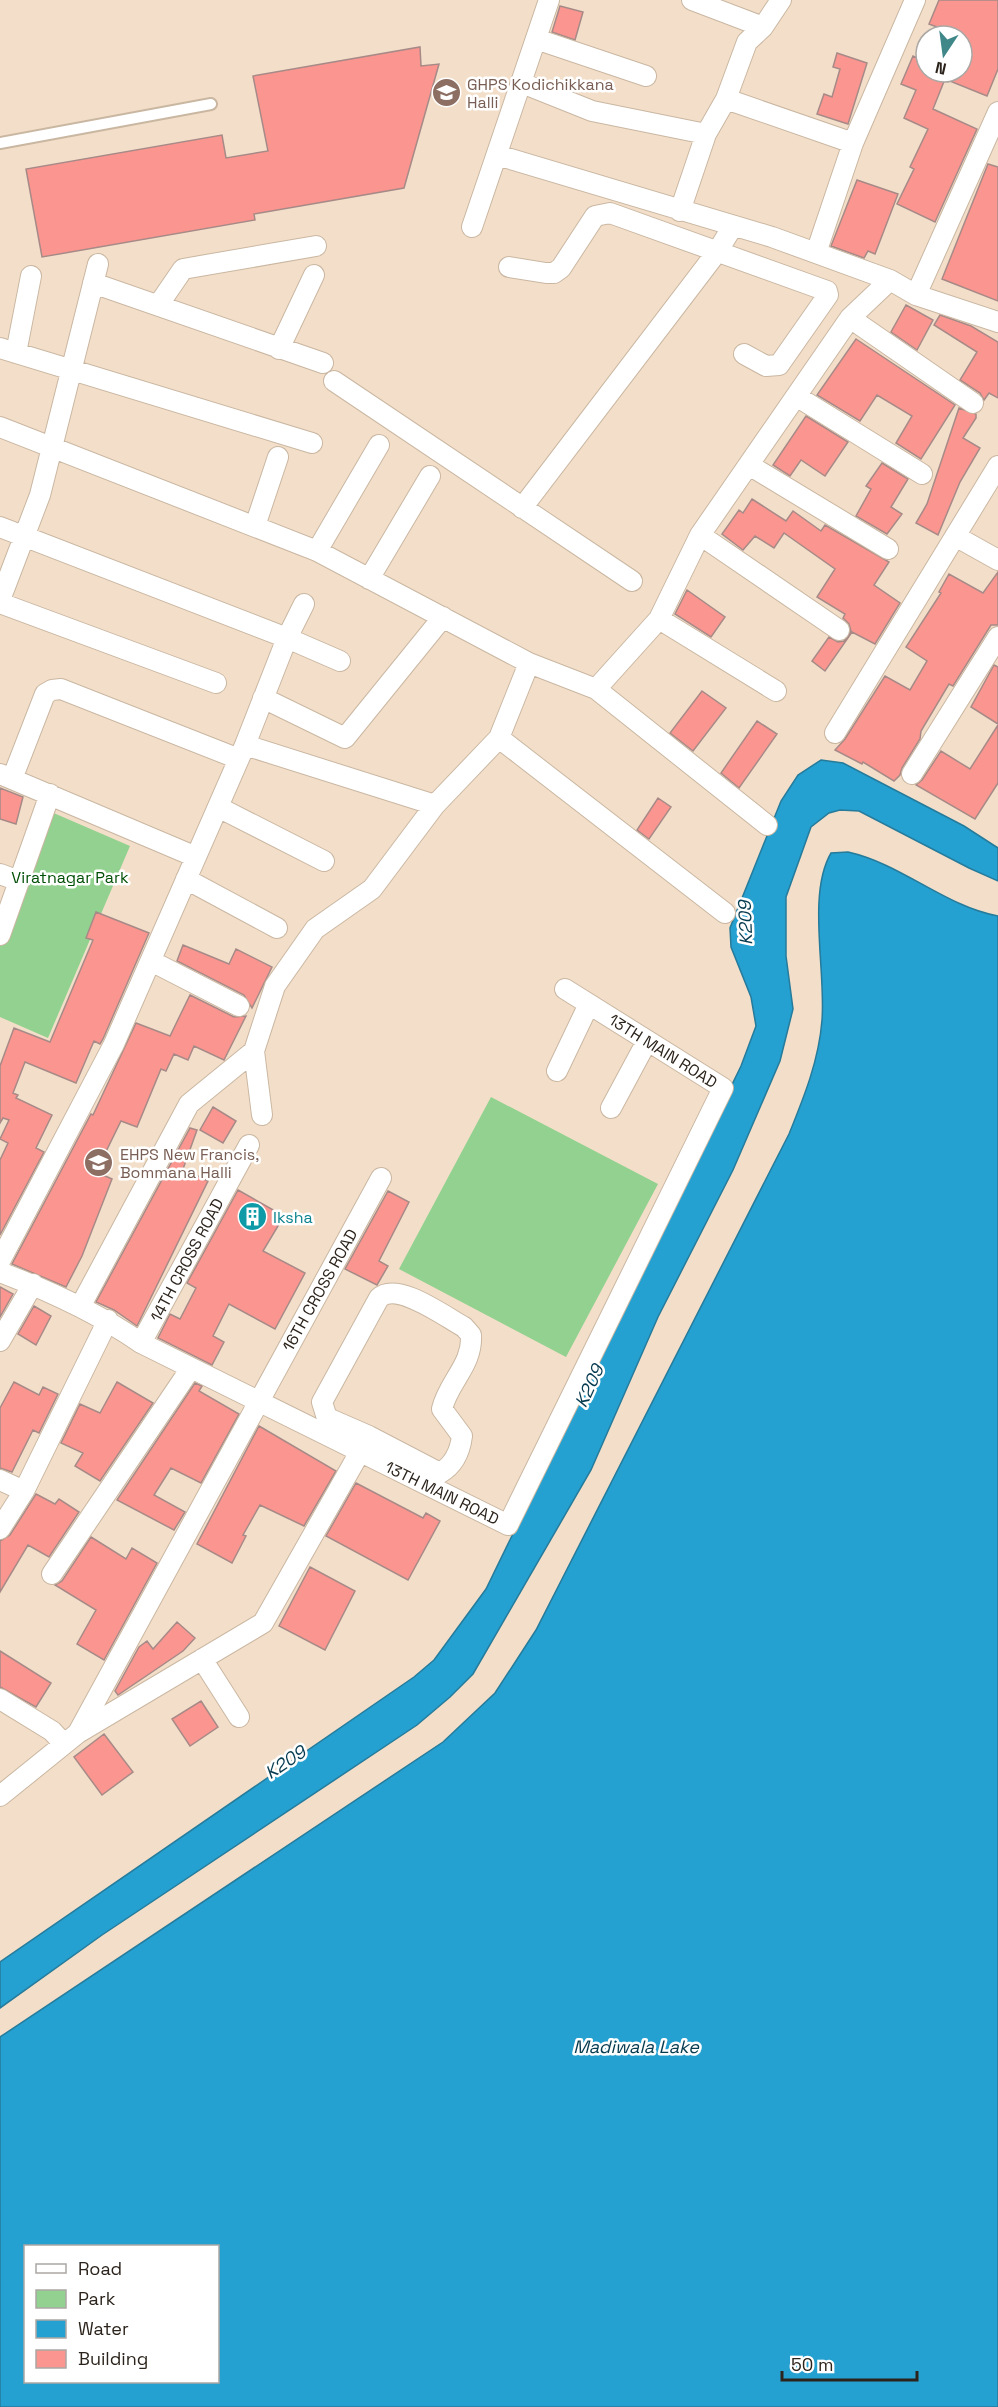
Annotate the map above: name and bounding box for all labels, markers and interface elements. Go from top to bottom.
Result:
north arrow [914,24,974,84]
text: N [933,57,948,80]
place label: GHPS Kodichikkana Halli [467,74,614,113]
school or university icon: GHPS Kodichikkana Halli [430,77,462,109]
park label: Viratnagar Park [11,867,129,888]
water label: K209 [733,898,757,946]
street label: 13TH MAIN ROAD [605,1009,721,1093]
place label: EHPS New Francis, Bommana Halli [120,1144,259,1183]
school or university icon: EHPS New Francis, Bommana Halli [83,1147,115,1179]
street label: 14TH CROSS ROAD [146,1195,228,1325]
building icon: Iksha [236,1201,268,1233]
place label: Iksha [273,1207,313,1228]
street label: 16TH CROSS ROAD [278,1225,362,1355]
water label: K209 [569,1359,610,1411]
street label: 13TH MAIN ROAD [382,1456,502,1530]
water label: K209 [260,1739,311,1784]
water label: Madiwala Lake [573,2035,700,2058]
legend [24,2245,219,2383]
text: Road [78,2257,122,2280]
text: Park [78,2287,116,2310]
text: Water [78,2317,129,2340]
scale bar [782,2344,917,2382]
text: Building [78,2347,148,2370]
text: 50 m [791,2353,833,2376]

